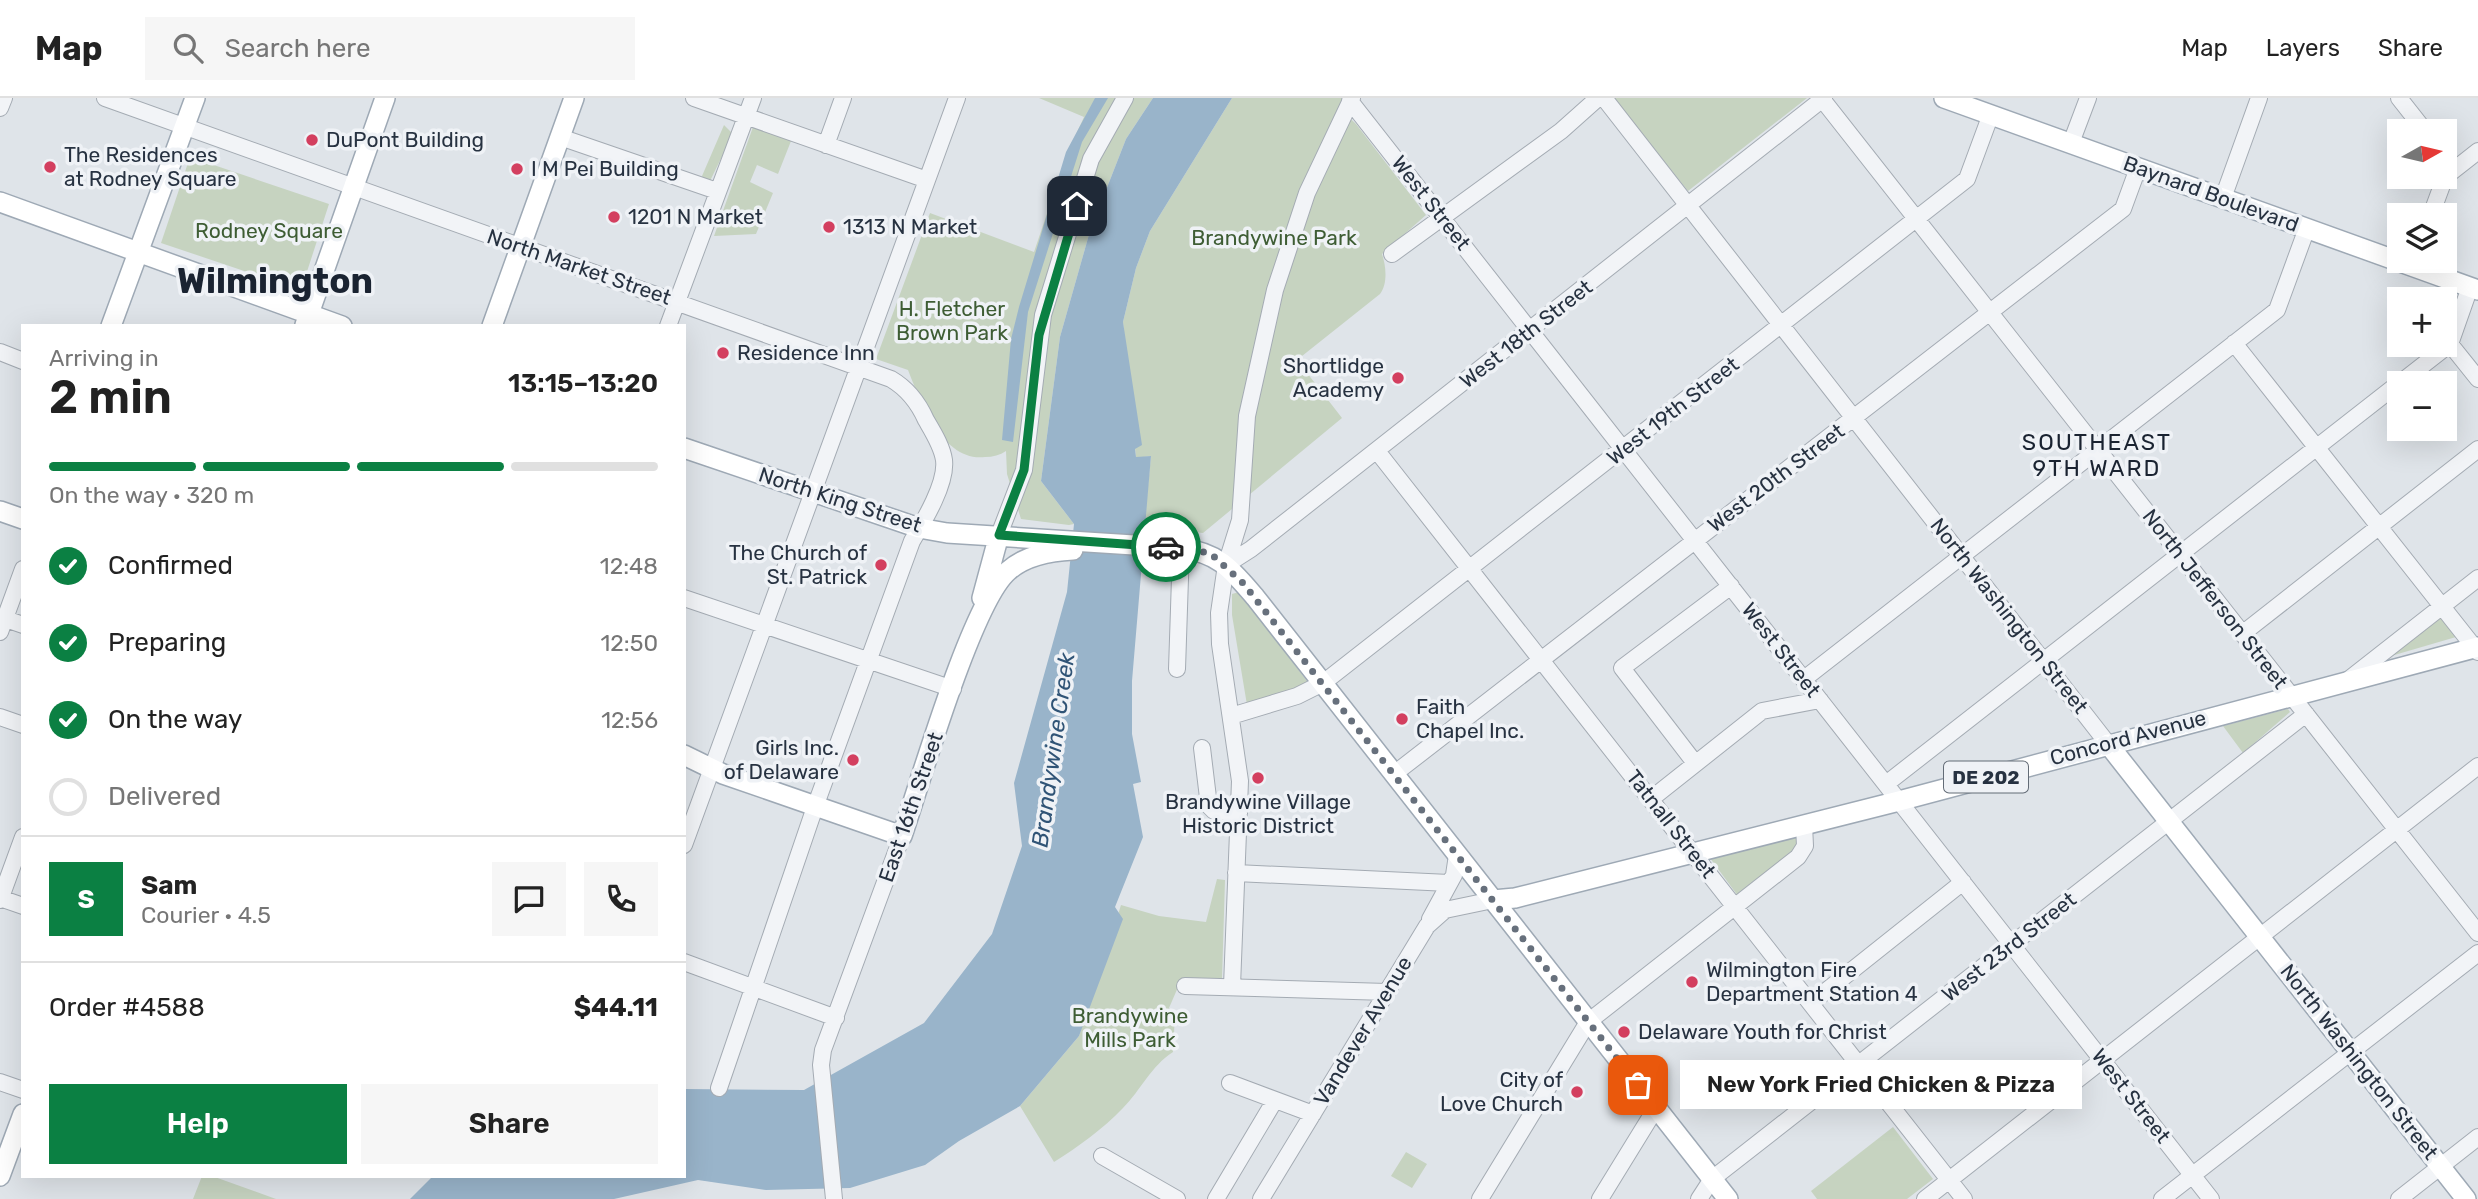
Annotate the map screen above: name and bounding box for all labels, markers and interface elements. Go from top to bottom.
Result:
search box [145,17,635,80]
text: Map [35,29,103,68]
icon: search [169,29,207,67]
text: Search here [225,33,370,64]
text: Map [2181,34,2228,62]
text: Layers [2266,34,2340,62]
text: Share [2378,34,2443,62]
north arrow [2387,119,2457,189]
map controls [2387,119,2457,441]
place label: DuPont Building [326,127,484,152]
marker: DuPont Building [304,132,320,148]
place label: The Residences at Rodney Square [64,142,237,191]
street label: Baynard Boulevard [2120,150,2302,237]
street label: West Street [1387,151,1476,255]
place label: I M Pei Building [531,156,679,181]
marker: The Residences at Rodney Square [42,159,58,175]
marker: I M Pei Building [509,161,525,177]
pin [1047,176,1107,236]
icon: home [1058,187,1096,225]
button: layers [2387,203,2457,273]
place label: 1201 N Market [628,204,763,229]
marker: 1201 N Market [606,209,622,225]
place label: 1313 N Market [843,214,977,239]
park label: Rodney Square [195,218,343,243]
marker: 1313 N Market [821,219,837,235]
street label: North Market Street [484,223,675,310]
park label: Brandywine Park [1191,225,1357,250]
district label: Wilmington [177,260,373,302]
street label: West 18th Street [1454,274,1597,393]
button: + [2387,287,2457,357]
park label: H. Fletcher Brown Park [896,296,1008,345]
place label: Residence Inn [737,340,875,365]
text: Arriving in [49,344,159,372]
marker: Residence Inn [715,345,731,361]
street label: West 19th Street [1602,351,1744,470]
place label: Shortlidge Academy [1283,353,1384,402]
text: 13:15–13:20 [508,368,658,399]
text: 2 min [49,370,172,425]
marker: Shortlidge Academy [1390,370,1406,386]
button: − [2387,371,2457,441]
street label: West 20th Street [1702,418,1849,537]
district label: SOUTHEAST 9TH WARD [2022,428,2172,482]
street label: North King Street [756,461,925,538]
text: On the way · 320 m [49,481,254,509]
street label: North Jefferson Street [2137,504,2293,694]
courier [1131,512,1201,582]
street label: North Washington Street [1925,513,2093,718]
icon: car [1147,528,1185,566]
place label: The Church of St. Patrick [729,540,867,589]
icon: check [49,547,87,585]
text: Confirmed [108,550,233,581]
text: 12:48 [600,552,658,580]
marker: The Church of St. Patrick [873,557,889,573]
street label: West Street [1737,598,1826,702]
icon: check [49,624,87,662]
text: Preparing [108,627,226,658]
text: 12:50 [601,629,658,657]
water label: Brandywine Creek [1025,650,1081,849]
place label: Faith Chapel Inc. [1416,694,1524,743]
icon: check [49,701,87,739]
text: On the way [108,704,242,735]
street label: Concord Avenue [2047,705,2209,770]
text: 12:56 [601,706,658,734]
marker: Faith Chapel Inc. [1394,711,1410,727]
street label: East 16th Street [873,729,948,885]
place label: Girls Inc. of Delaware [724,735,839,784]
marker: Girls Inc. of Delaware [845,752,861,768]
road number: DE 202 [1944,762,2028,792]
street label: Tatnall Street [1621,765,1721,883]
marker: Brandywine Village Historic District [1250,770,1266,786]
text: Delivered [108,781,221,812]
place label: Brandywine Village Historic District [1165,789,1351,838]
button: chat [492,862,566,936]
button: phone [584,862,658,936]
text: Sam [141,870,197,901]
text: S [77,884,95,915]
street label: West 23rd Street [1937,887,2081,1007]
text: Courier · 4.5 [141,901,271,929]
street label: Vandever Avenue [1308,952,1417,1110]
place label: Wilmington Fire Department Station 4 [1706,957,1918,1006]
street label: North Washington Street [2275,959,2443,1164]
marker: Wilmington Fire Department Station 4 [1684,974,1700,990]
text: Order #4588 [49,992,205,1023]
text: $44.11 [574,992,658,1023]
park label: Brandywine Mills Park [1072,1003,1188,1052]
place label: Delaware Youth for Christ [1638,1019,1887,1044]
marker: Delaware Youth for Christ [1616,1024,1632,1040]
street label: West Street [2087,1044,2176,1148]
pin [1608,1055,1668,1115]
callout: New York Fried Chicken & Pizza [1680,1060,2082,1110]
icon: bag [1619,1066,1657,1104]
place label: City of Love Church [1440,1067,1563,1116]
text: New York Fried Chicken & Pizza [1707,1070,2055,1098]
button: Help [49,1084,347,1164]
button: Share [361,1084,658,1164]
marker: City of Love Church [1569,1084,1585,1100]

